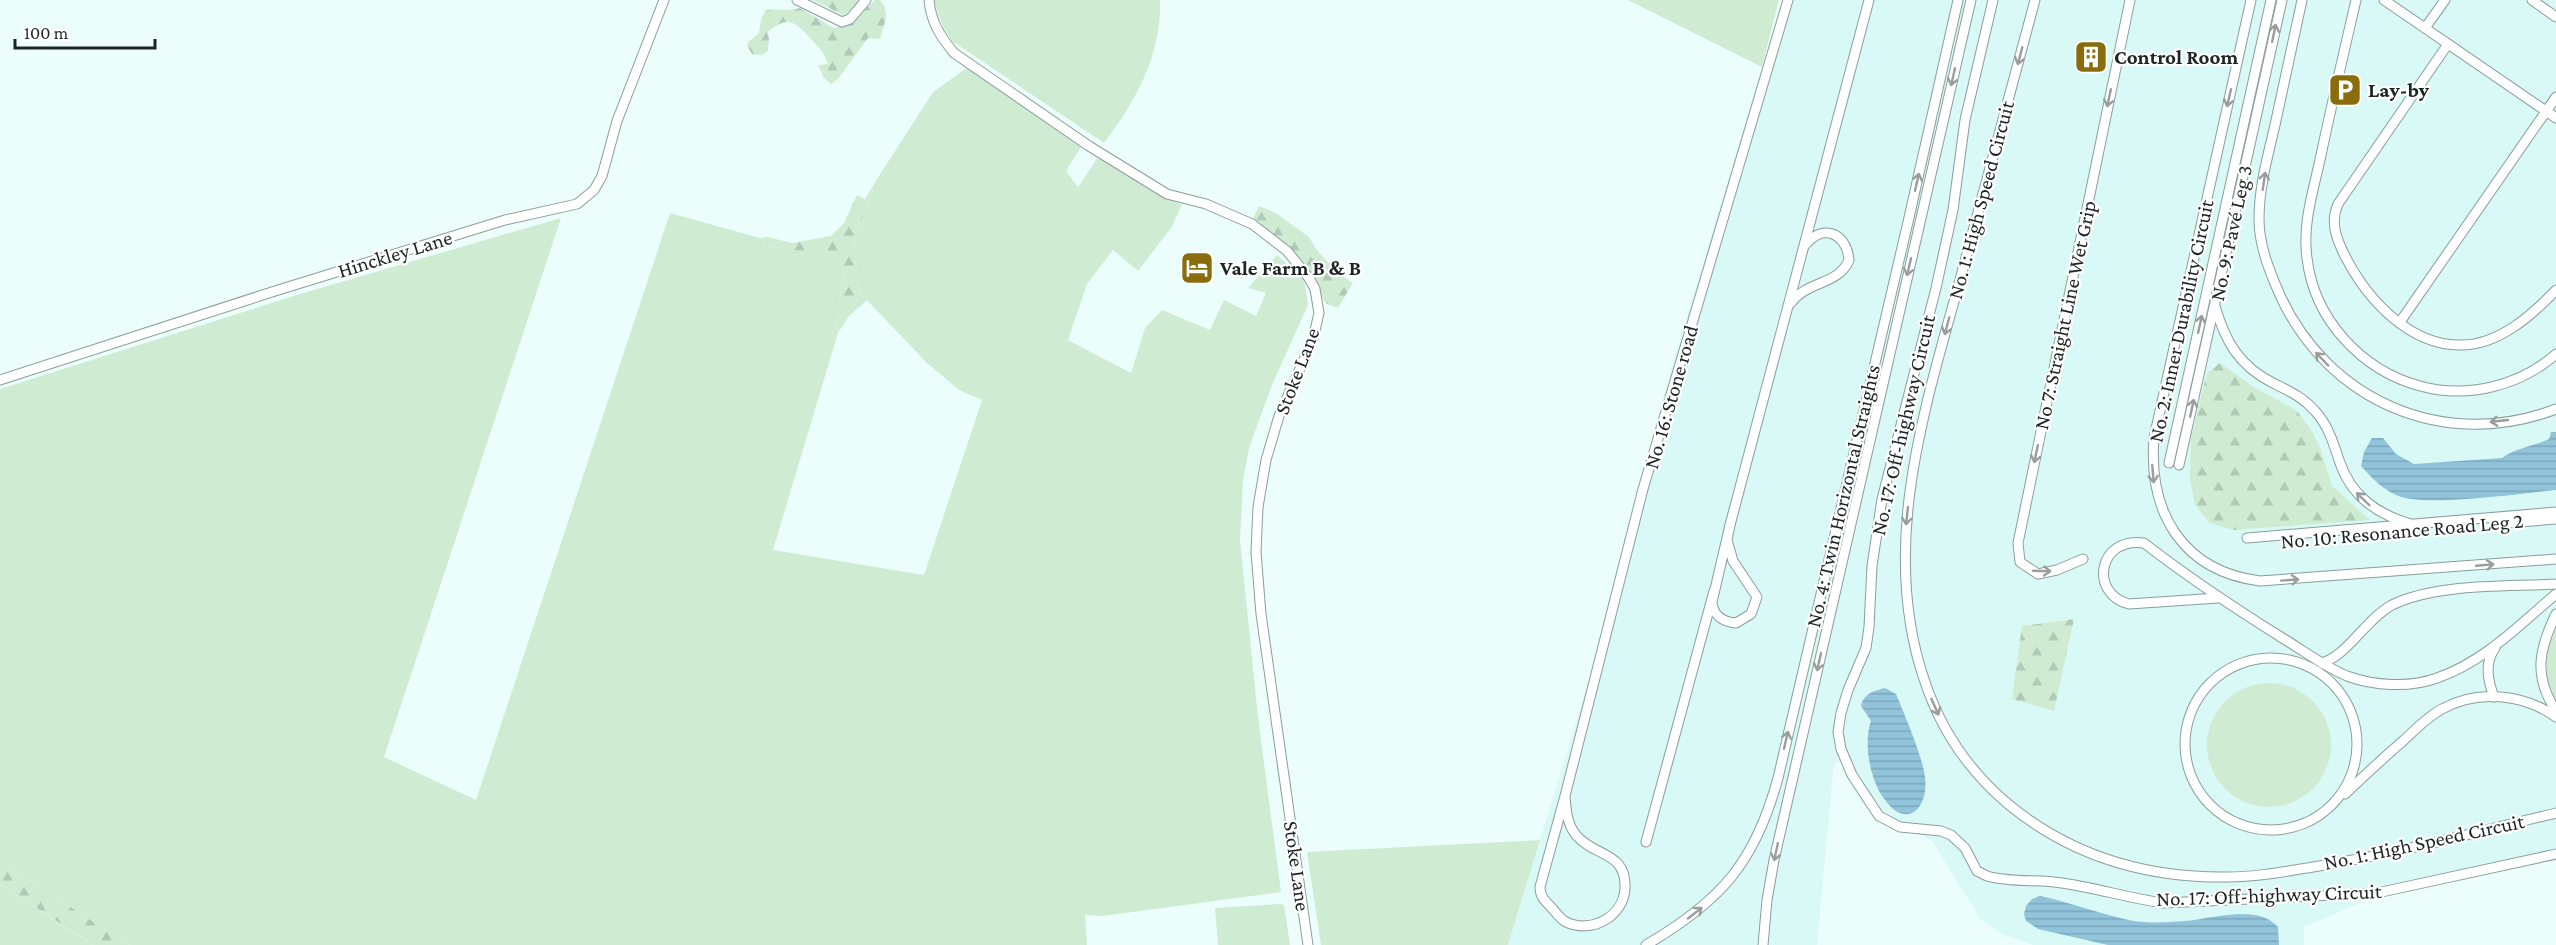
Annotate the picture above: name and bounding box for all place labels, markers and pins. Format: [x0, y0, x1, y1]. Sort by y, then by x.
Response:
building icon: Control Room [2073, 39, 2109, 75]
place label: Control Room [2114, 45, 2238, 69]
parking icon: Lay-by [2327, 72, 2363, 108]
place label: Lay-by [2368, 78, 2430, 102]
hotel icon: Vale Farm B & B [1179, 250, 1215, 286]
place label: Vale Farm B & B [1219, 256, 1361, 280]

